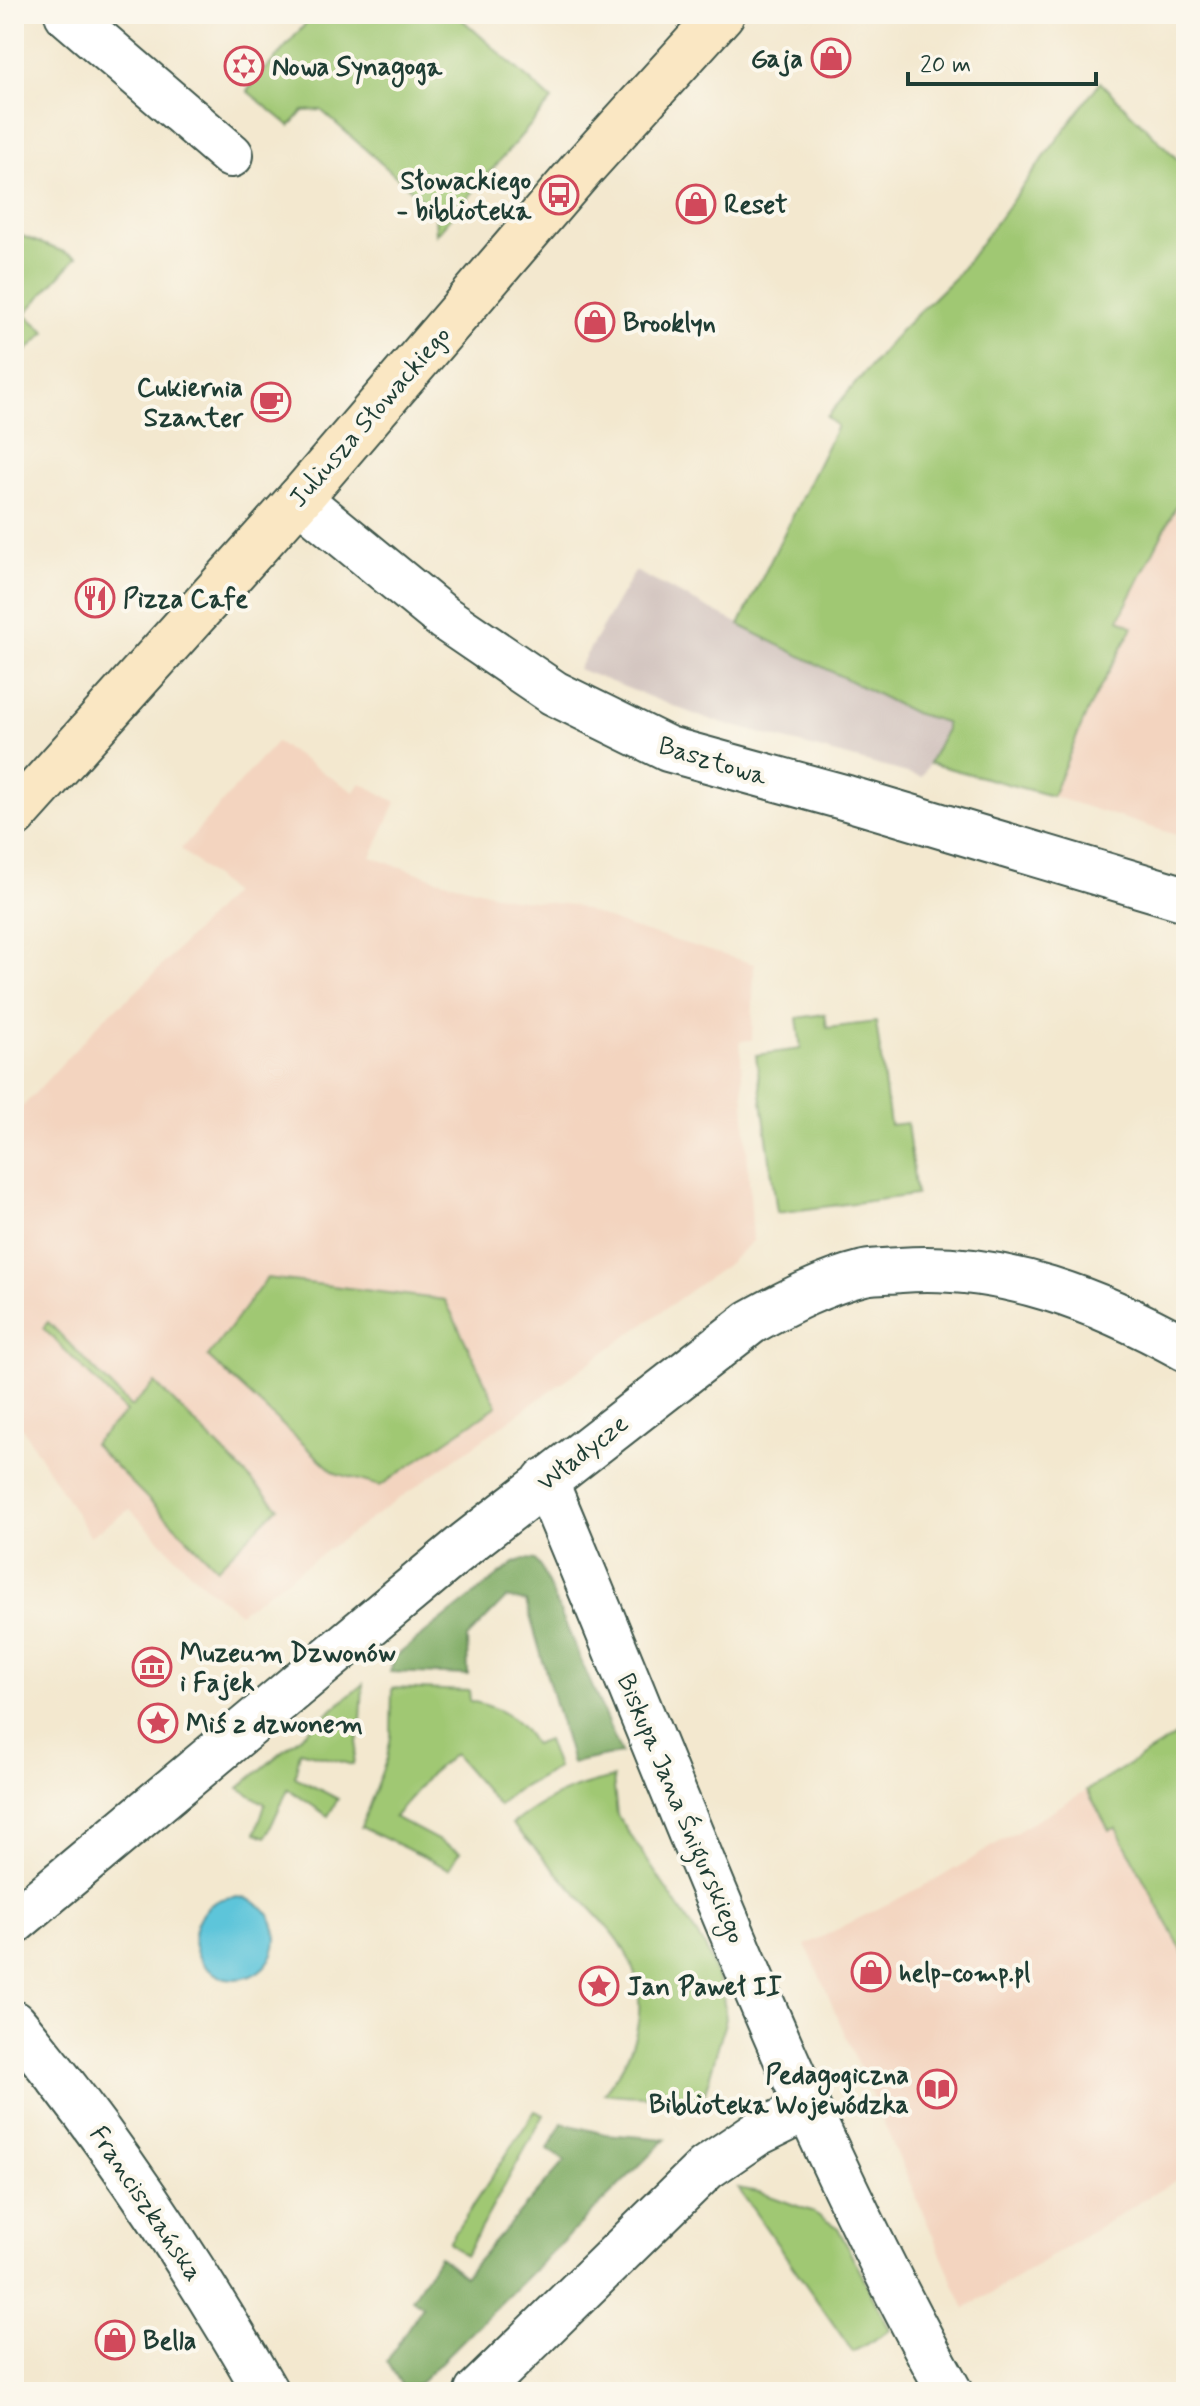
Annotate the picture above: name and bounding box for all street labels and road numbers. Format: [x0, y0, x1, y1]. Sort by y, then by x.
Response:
street label: Juliusza Słowackiego [282, 319, 459, 515]
street label: Basztowa [654, 729, 771, 795]
street label: Władycze [531, 1407, 636, 1500]
street label: Biskupa Jana Śnigurskiego [605, 1668, 753, 1950]
street label: Franciszkańska [81, 2120, 210, 2288]

